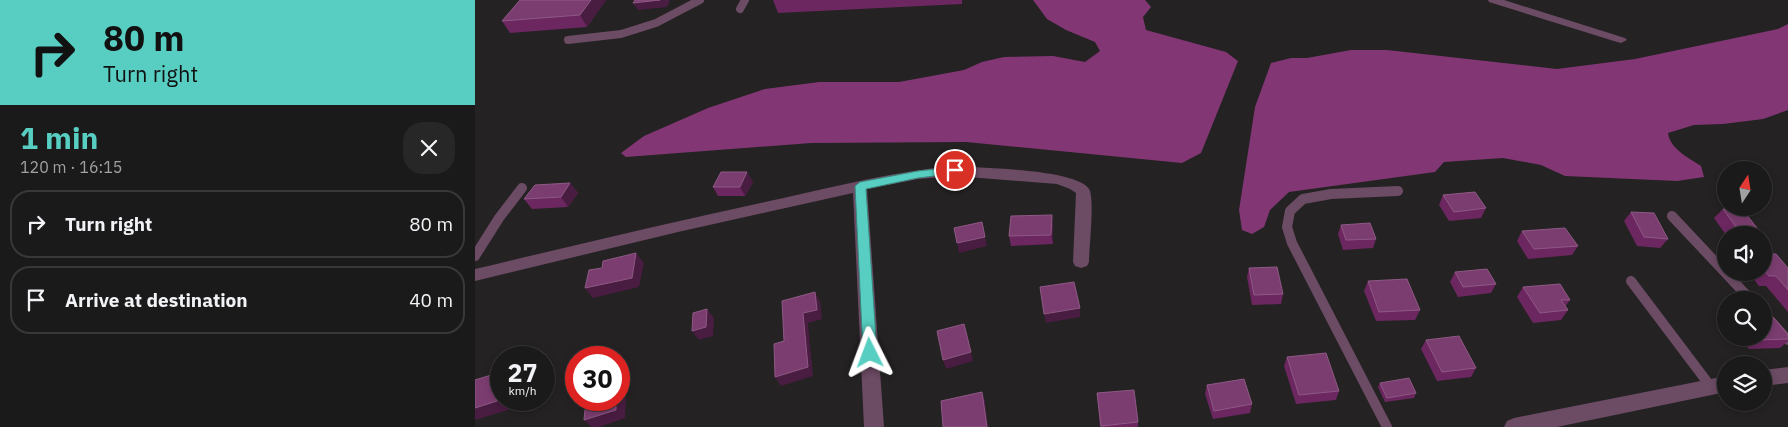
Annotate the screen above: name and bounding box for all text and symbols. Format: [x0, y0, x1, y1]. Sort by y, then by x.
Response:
text: 80 m [103, 15, 185, 61]
icon: right [20, 20, 85, 85]
text: Turn right [103, 59, 198, 88]
text: 1 min [20, 118, 98, 157]
button: close [403, 122, 455, 174]
pin [934, 149, 976, 191]
icon: arrive [941, 156, 969, 184]
text: 120 m · 16:15 [20, 157, 122, 177]
north arrow [1717, 161, 1773, 216]
map controls [1717, 161, 1772, 411]
icon: right [22, 210, 50, 238]
text: Turn right [65, 212, 152, 236]
text: 80 m [409, 212, 453, 236]
button: sound [1717, 226, 1772, 281]
icon: arrive [22, 286, 50, 314]
text: Arrive at destination [65, 288, 248, 312]
text: 40 m [409, 288, 453, 312]
button: search [1717, 291, 1772, 346]
position arrow [843, 326, 895, 378]
speed limit sign: 30 [565, 346, 630, 411]
text: 27 [507, 356, 538, 389]
button: layers [1717, 356, 1772, 411]
text: km/h [508, 383, 537, 398]

